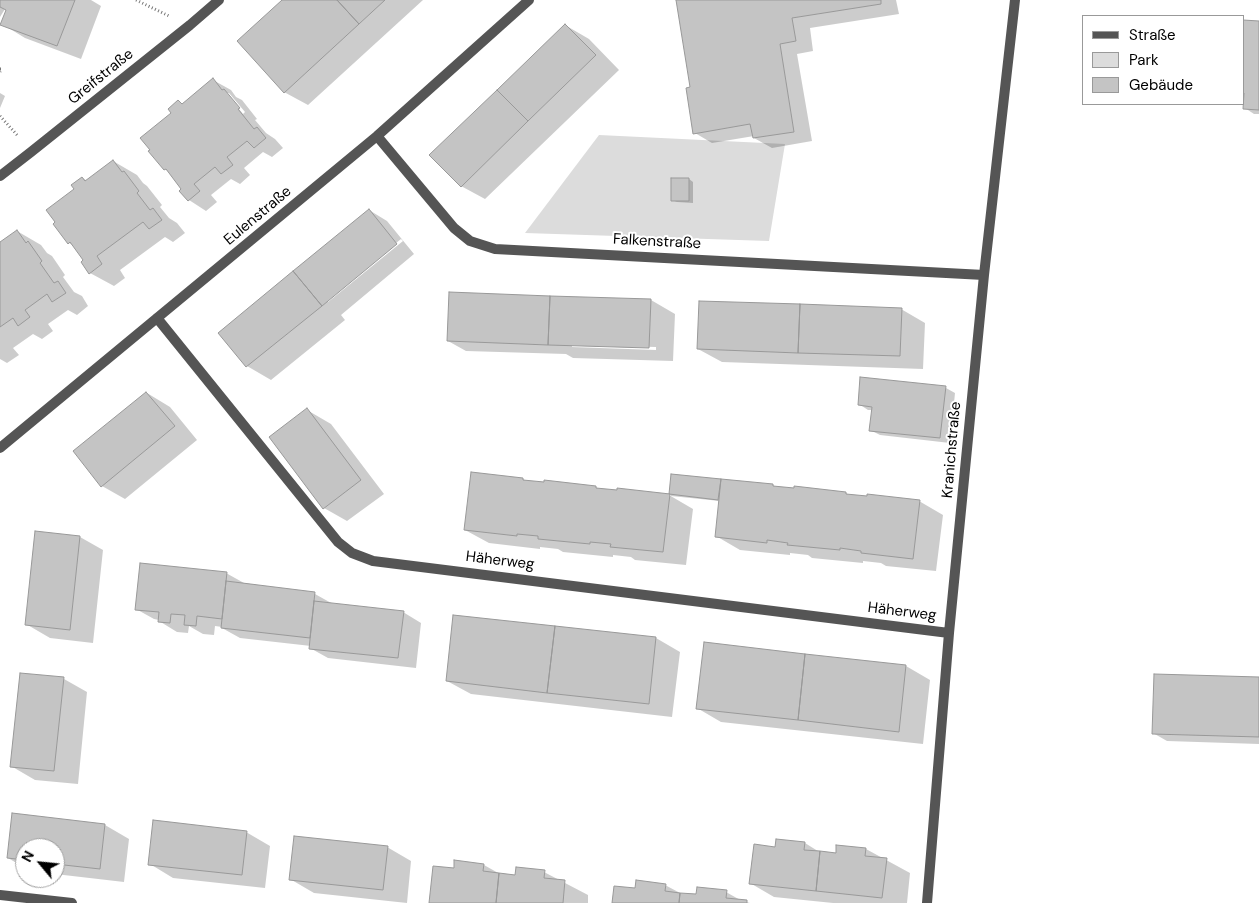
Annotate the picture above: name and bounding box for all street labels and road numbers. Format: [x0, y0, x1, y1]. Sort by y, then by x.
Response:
street label: Greifstraße [65, 45, 137, 109]
street label: Eulenstraße [221, 183, 295, 249]
street label: Falkenstraße [612, 231, 702, 253]
street label: Kranichstraße [939, 401, 965, 499]
street label: Häherweg [465, 548, 535, 574]
street label: Häherweg [867, 599, 937, 625]

